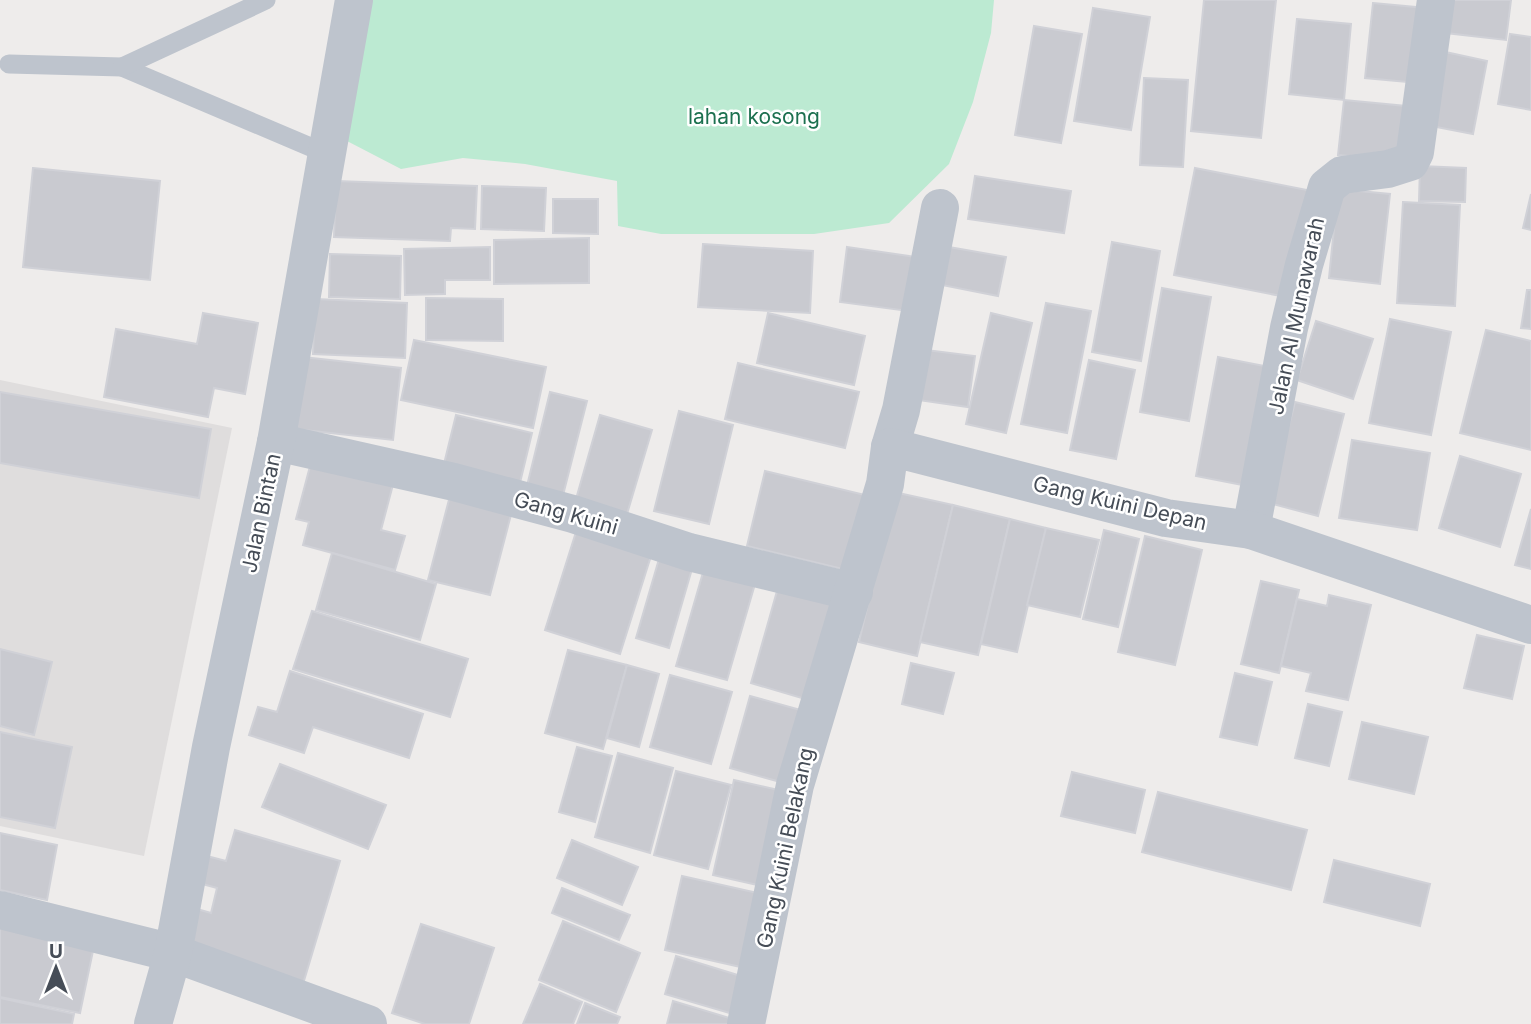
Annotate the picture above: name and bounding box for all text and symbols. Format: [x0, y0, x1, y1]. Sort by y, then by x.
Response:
park label: lahan kosong [688, 104, 820, 129]
street label: Jalan Al Munawarah [1263, 215, 1329, 417]
street label: Jalan Bintan [236, 451, 286, 575]
street label: Gang Kuini Depan [1031, 471, 1209, 535]
street label: Gang Kuini [511, 486, 621, 540]
street label: Gang Kuini Belakang [752, 745, 818, 951]
north arrow [21, 933, 91, 1003]
text: U [49, 940, 63, 963]

